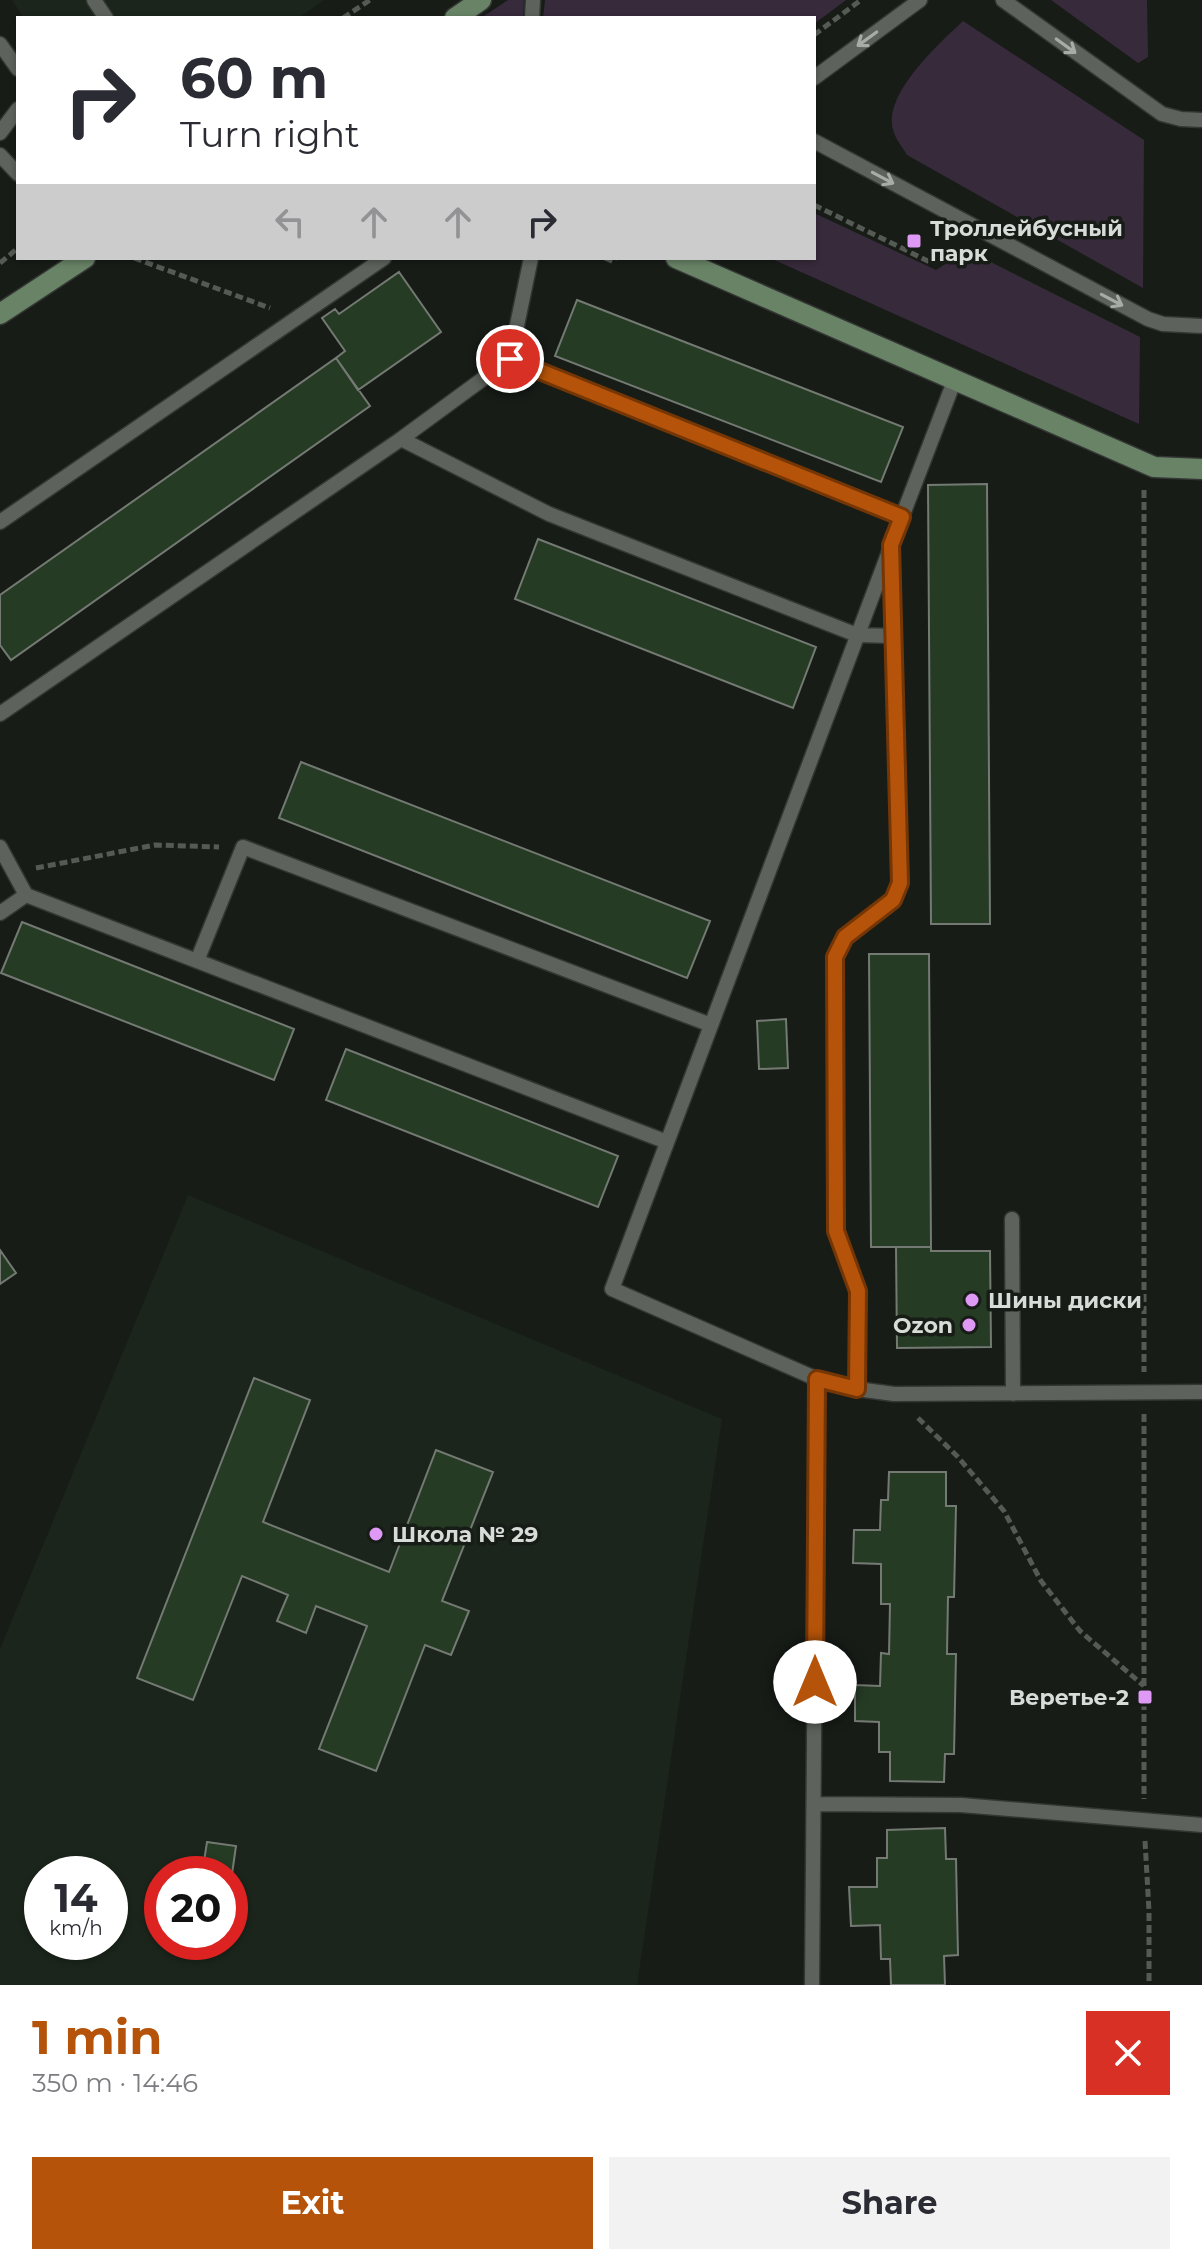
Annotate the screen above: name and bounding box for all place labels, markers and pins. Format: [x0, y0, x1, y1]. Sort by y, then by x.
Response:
place label: Троллейбусный парк [930, 215, 1123, 267]
marker: Троллейбусный парк [905, 232, 923, 250]
pin [476, 325, 544, 393]
place label: Шины диски [988, 1287, 1142, 1314]
marker: Шины диски [963, 1291, 981, 1309]
place label: Ozon [893, 1312, 953, 1339]
marker: Ozon [960, 1316, 978, 1334]
place label: Школа № 29 [392, 1521, 538, 1548]
marker: Школа № 29 [367, 1525, 385, 1543]
place label: Веретье-2 [1009, 1684, 1129, 1711]
marker: Веретье-2 [1136, 1688, 1154, 1706]

